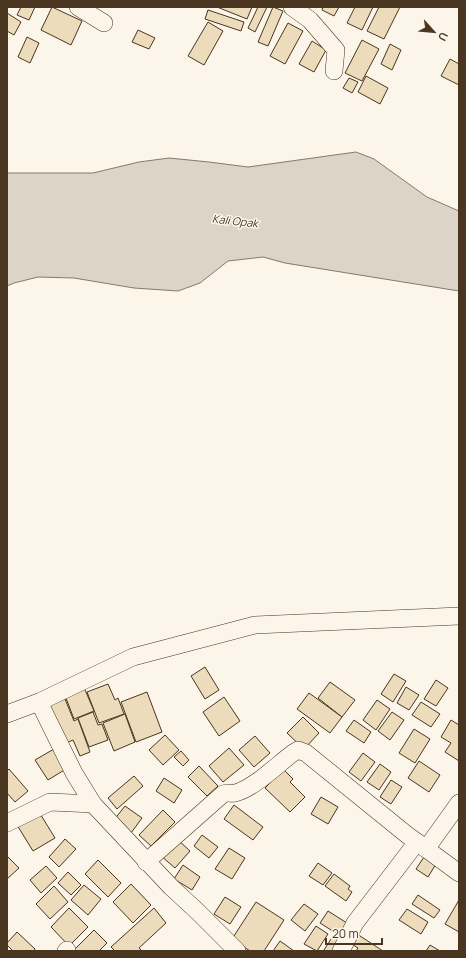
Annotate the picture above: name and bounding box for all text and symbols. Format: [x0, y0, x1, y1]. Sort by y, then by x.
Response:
north arrow [414, 12, 454, 52]
text: U [435, 30, 452, 44]
water label: Kali Opak [211, 211, 260, 231]
scale bar [326, 920, 382, 946]
text: 20 m [332, 925, 359, 942]

